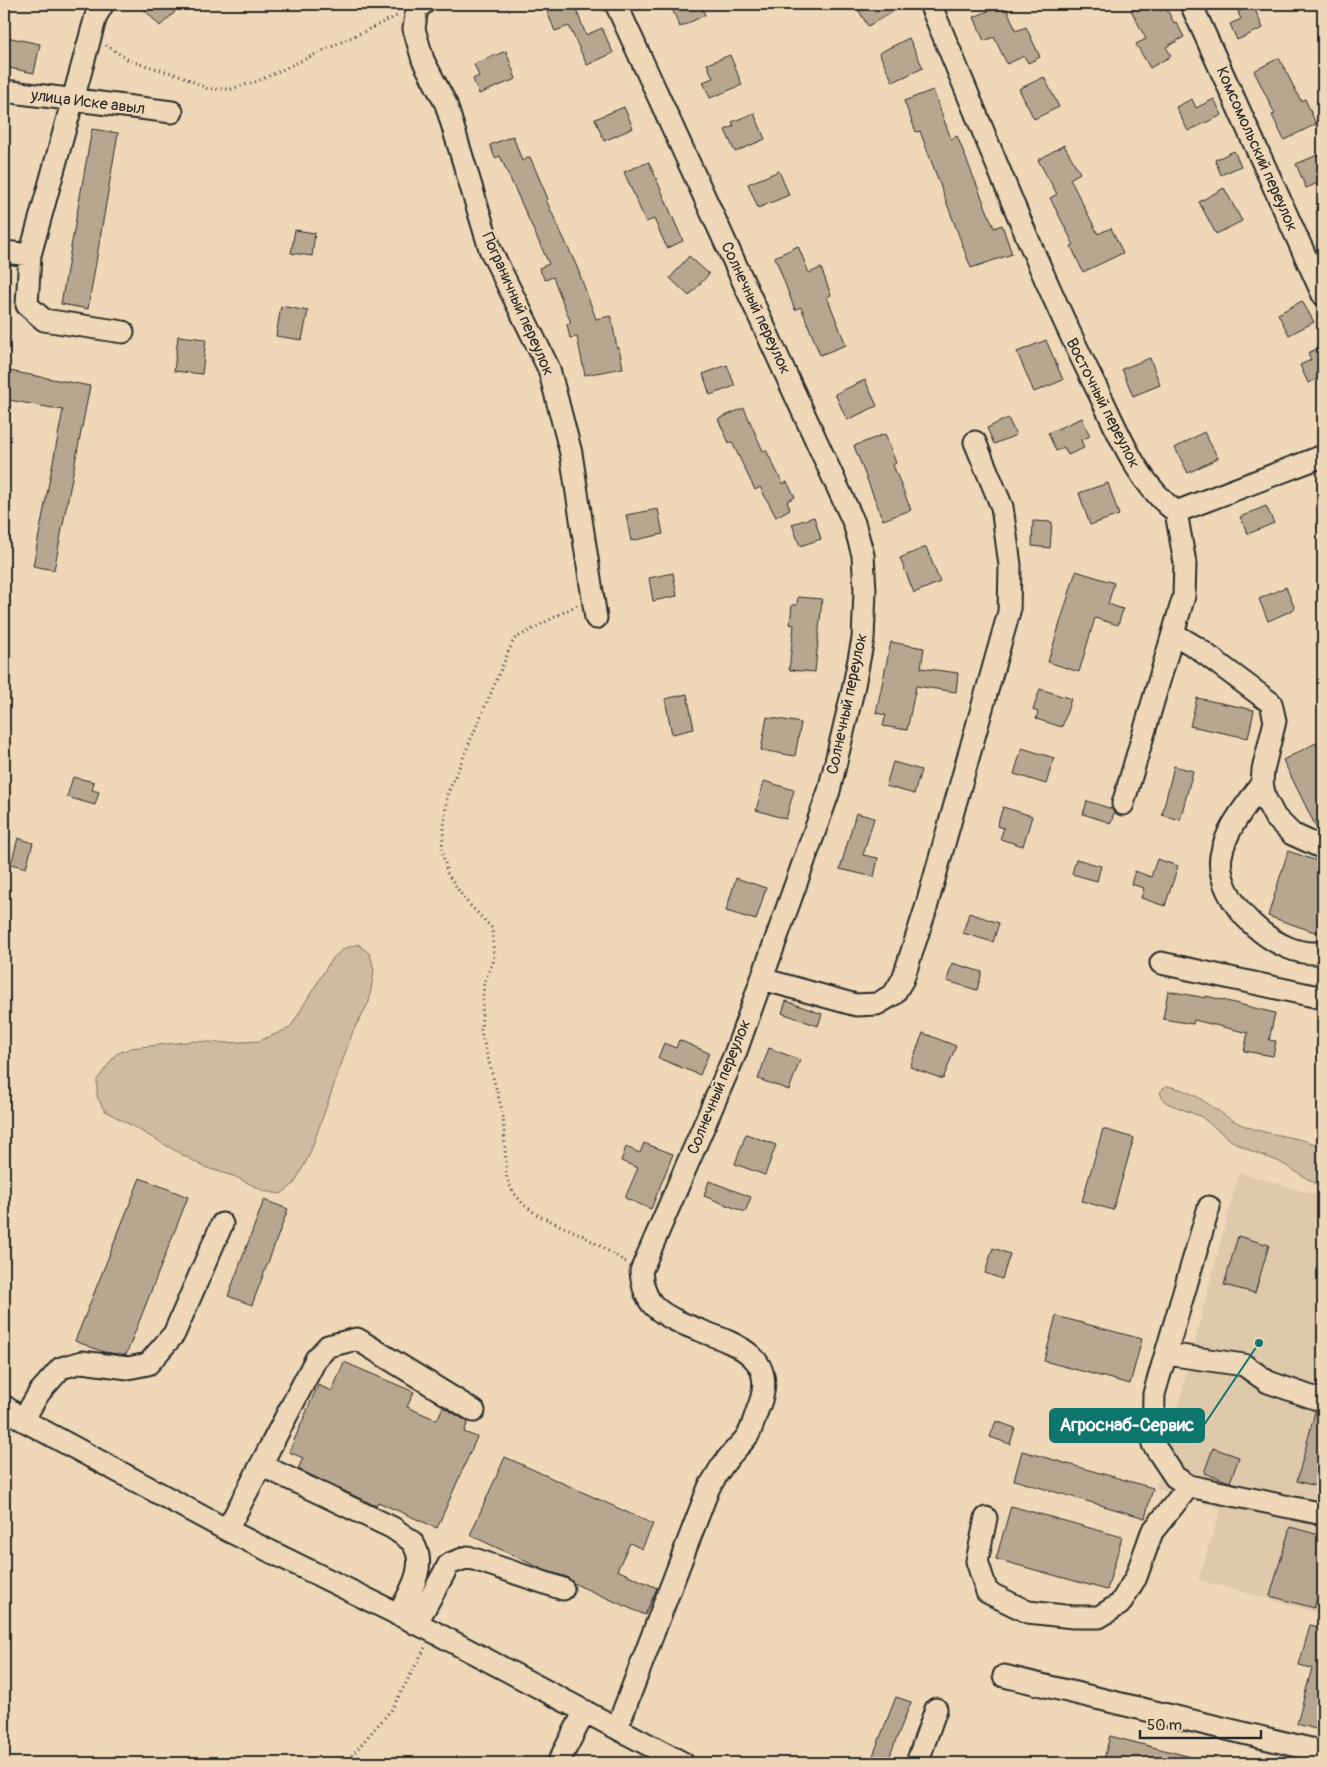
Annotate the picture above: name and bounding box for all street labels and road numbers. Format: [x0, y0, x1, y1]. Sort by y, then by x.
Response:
street label: Комсомольский переулок [1212, 64, 1302, 234]
street label: улица Иске авыл [29, 85, 146, 119]
street label: Пограничный переулок [477, 229, 559, 379]
street label: Солнечный переулок [717, 239, 795, 377]
street label: Восточный переулок [1062, 335, 1144, 471]
street label: Солнечный переулок [822, 632, 872, 776]
street label: Солнечный переулок [683, 1017, 755, 1157]

